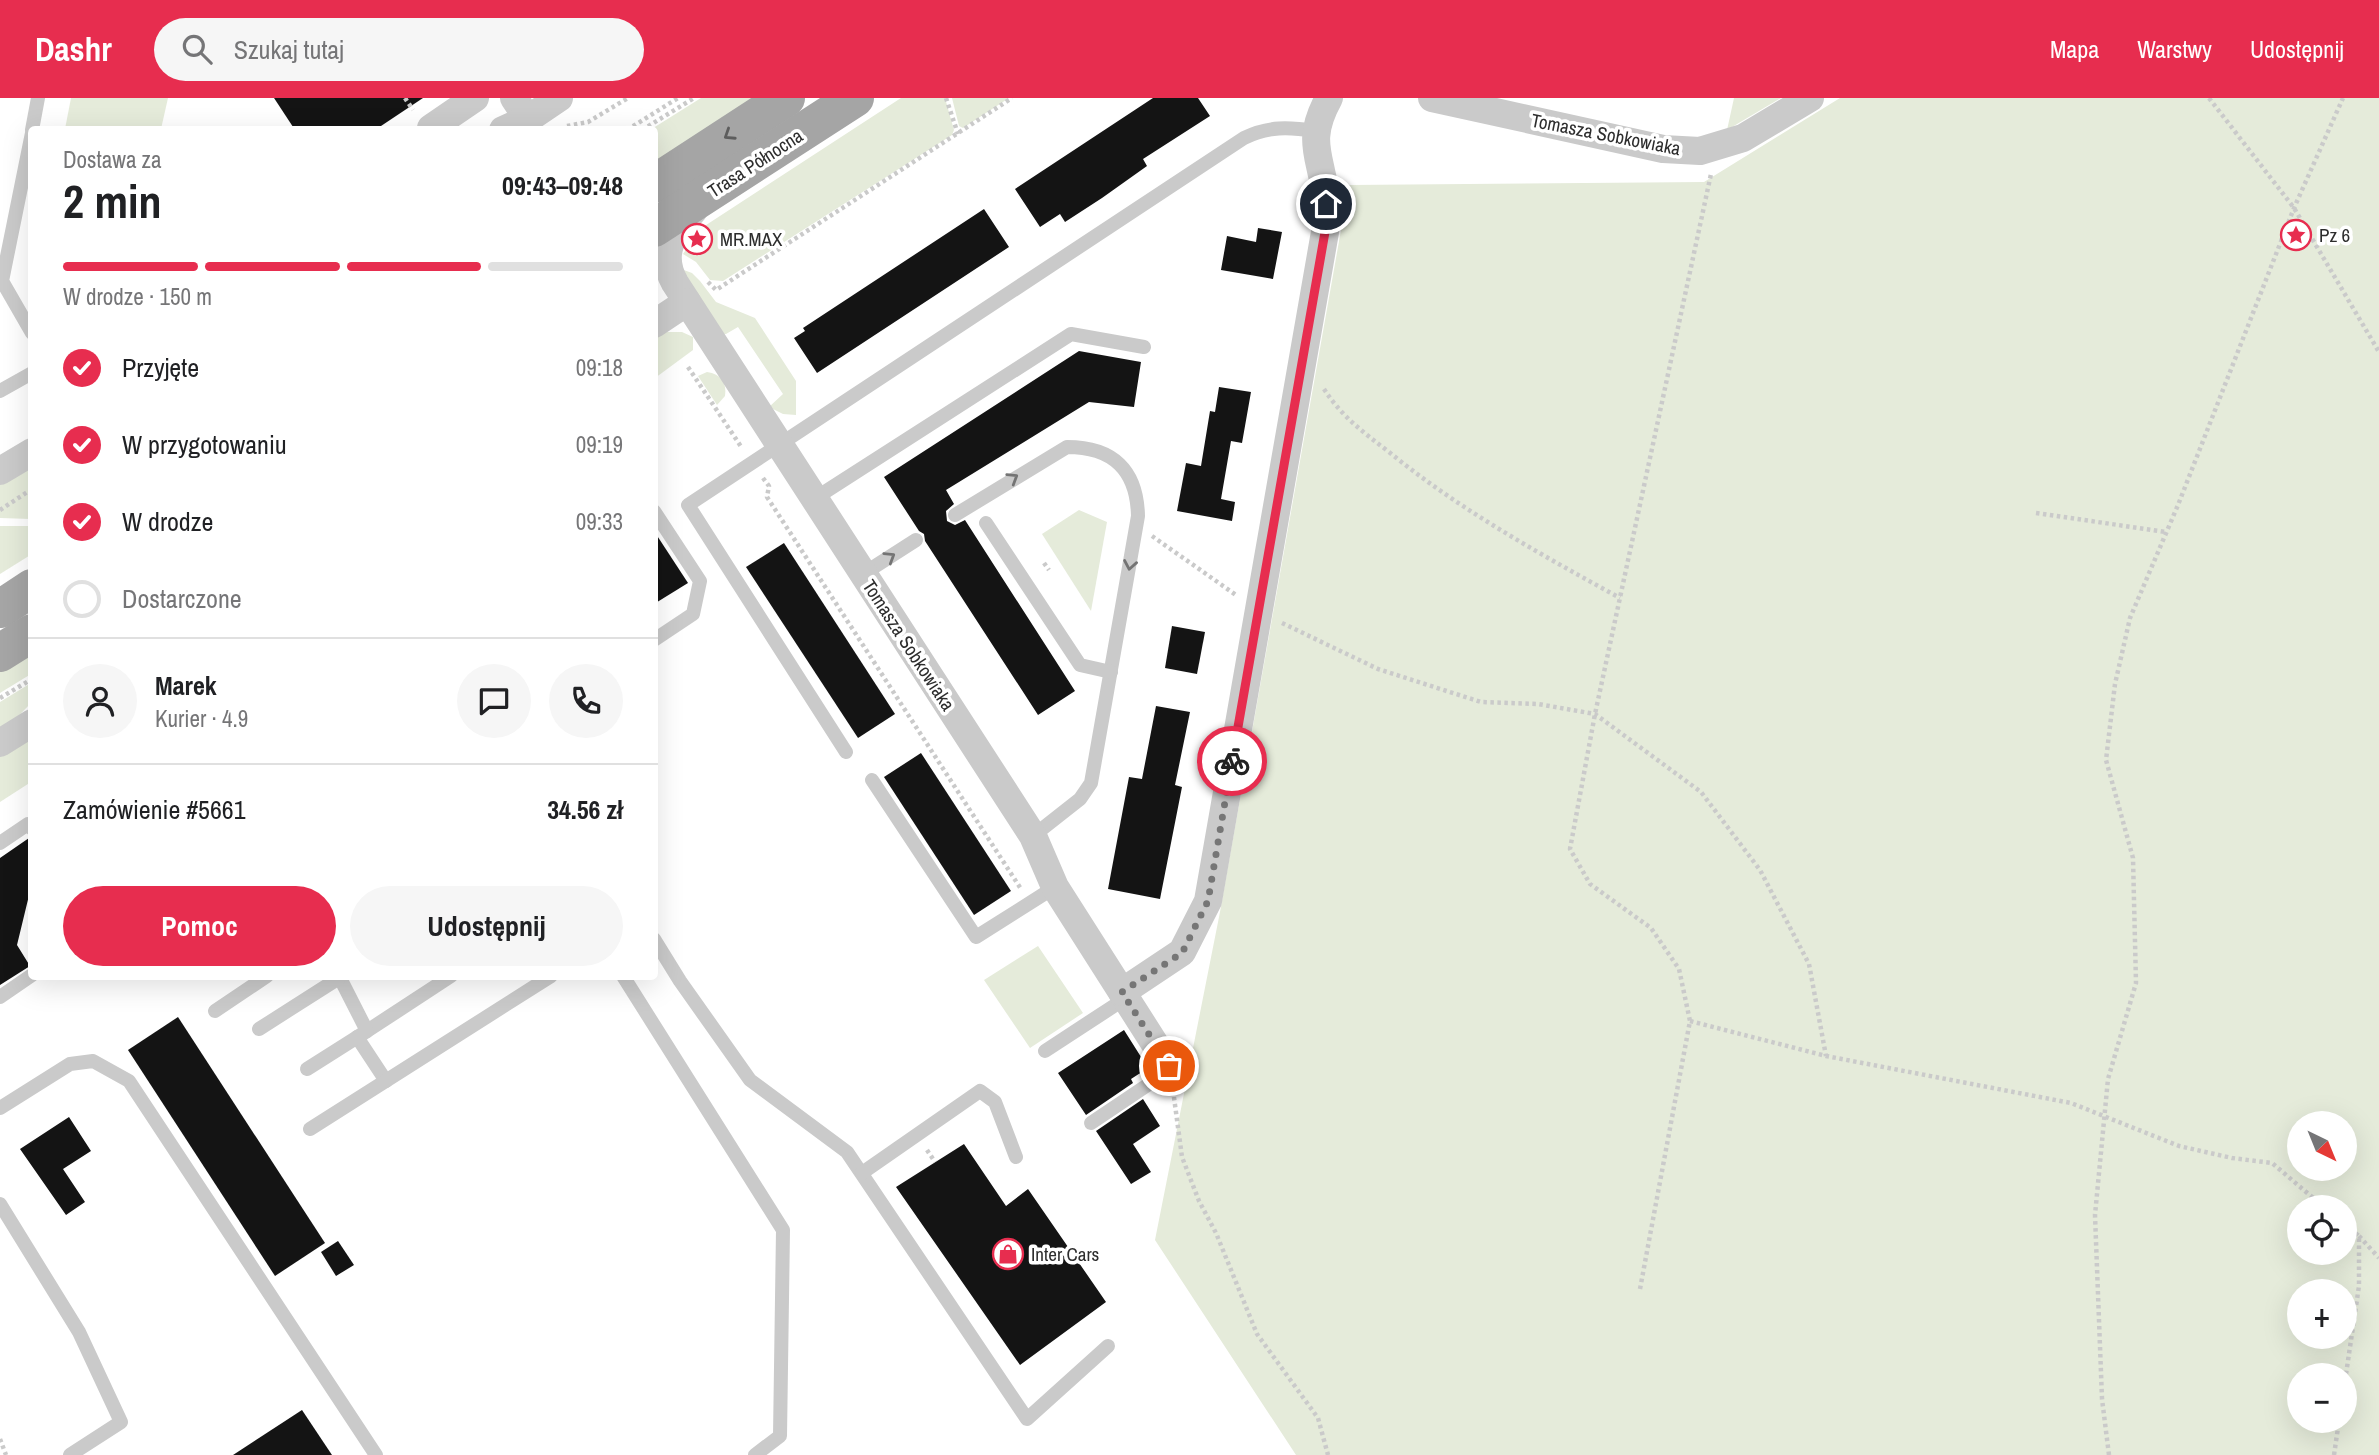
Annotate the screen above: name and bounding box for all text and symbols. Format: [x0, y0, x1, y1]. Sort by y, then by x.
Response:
search box [154, 18, 644, 81]
text: Dashr [35, 27, 112, 71]
icon: search [178, 30, 216, 68]
text: Szukaj tutaj [234, 32, 344, 67]
text: Mapa [2050, 33, 2099, 65]
text: Warstwy [2137, 33, 2212, 65]
text: Udostępnij [2250, 33, 2344, 65]
street label: Tomasza Sobkowiaka [1529, 107, 1683, 161]
street label: Trasa Północna [702, 122, 808, 203]
one-way arrow [724, 127, 737, 139]
text: Dostawa za [63, 144, 162, 175]
text: 09:43–09:48 [502, 168, 623, 203]
text: 2 min [63, 170, 162, 232]
pin [1296, 174, 1356, 234]
icon: home [1307, 185, 1345, 223]
place icon: Pz 6 [2279, 218, 2313, 252]
place icon: MR.MAX [680, 222, 714, 256]
place label: Pz 6 [2319, 222, 2350, 248]
place label: MR.MAX [720, 226, 783, 252]
text: W drodze · 150 m [63, 281, 212, 312]
icon: check [63, 349, 101, 387]
text: Przyjęte [122, 350, 199, 385]
text: 09:18 [576, 352, 623, 383]
icon: check [63, 426, 101, 464]
text: W przygotowaniu [122, 427, 287, 462]
text: 09:19 [576, 429, 623, 460]
one-way arrow [1005, 474, 1018, 487]
icon: check [63, 503, 101, 541]
text: W drodze [122, 504, 213, 539]
text: 09:33 [576, 506, 623, 537]
one-way arrow [882, 552, 895, 565]
one-way arrow [1123, 560, 1138, 571]
street label: Tomasza Sobkowiaka [857, 574, 961, 716]
text: Dostarczone [122, 581, 242, 616]
button: person [63, 664, 137, 738]
button: chat [457, 664, 531, 738]
button: phone [549, 664, 623, 738]
text: Marek [155, 668, 217, 703]
text: Kurier · 4.9 [155, 703, 248, 734]
courier [1197, 726, 1267, 796]
icon: bike [1213, 742, 1251, 780]
text: Zamówienie #5661 [63, 792, 246, 827]
text: 34.56 zł [547, 792, 623, 827]
button: Pomoc [63, 886, 336, 966]
button: Udostępnij [350, 886, 623, 966]
pin [1139, 1036, 1199, 1096]
icon: bag [1150, 1047, 1188, 1085]
north arrow [2287, 1111, 2357, 1181]
map controls [2287, 1111, 2357, 1433]
button: locate [2287, 1195, 2357, 1265]
shop icon: Inter Cars [991, 1237, 1025, 1271]
place label: Inter Cars [1031, 1241, 1100, 1267]
button: + [2287, 1279, 2357, 1349]
button: − [2287, 1363, 2357, 1433]

